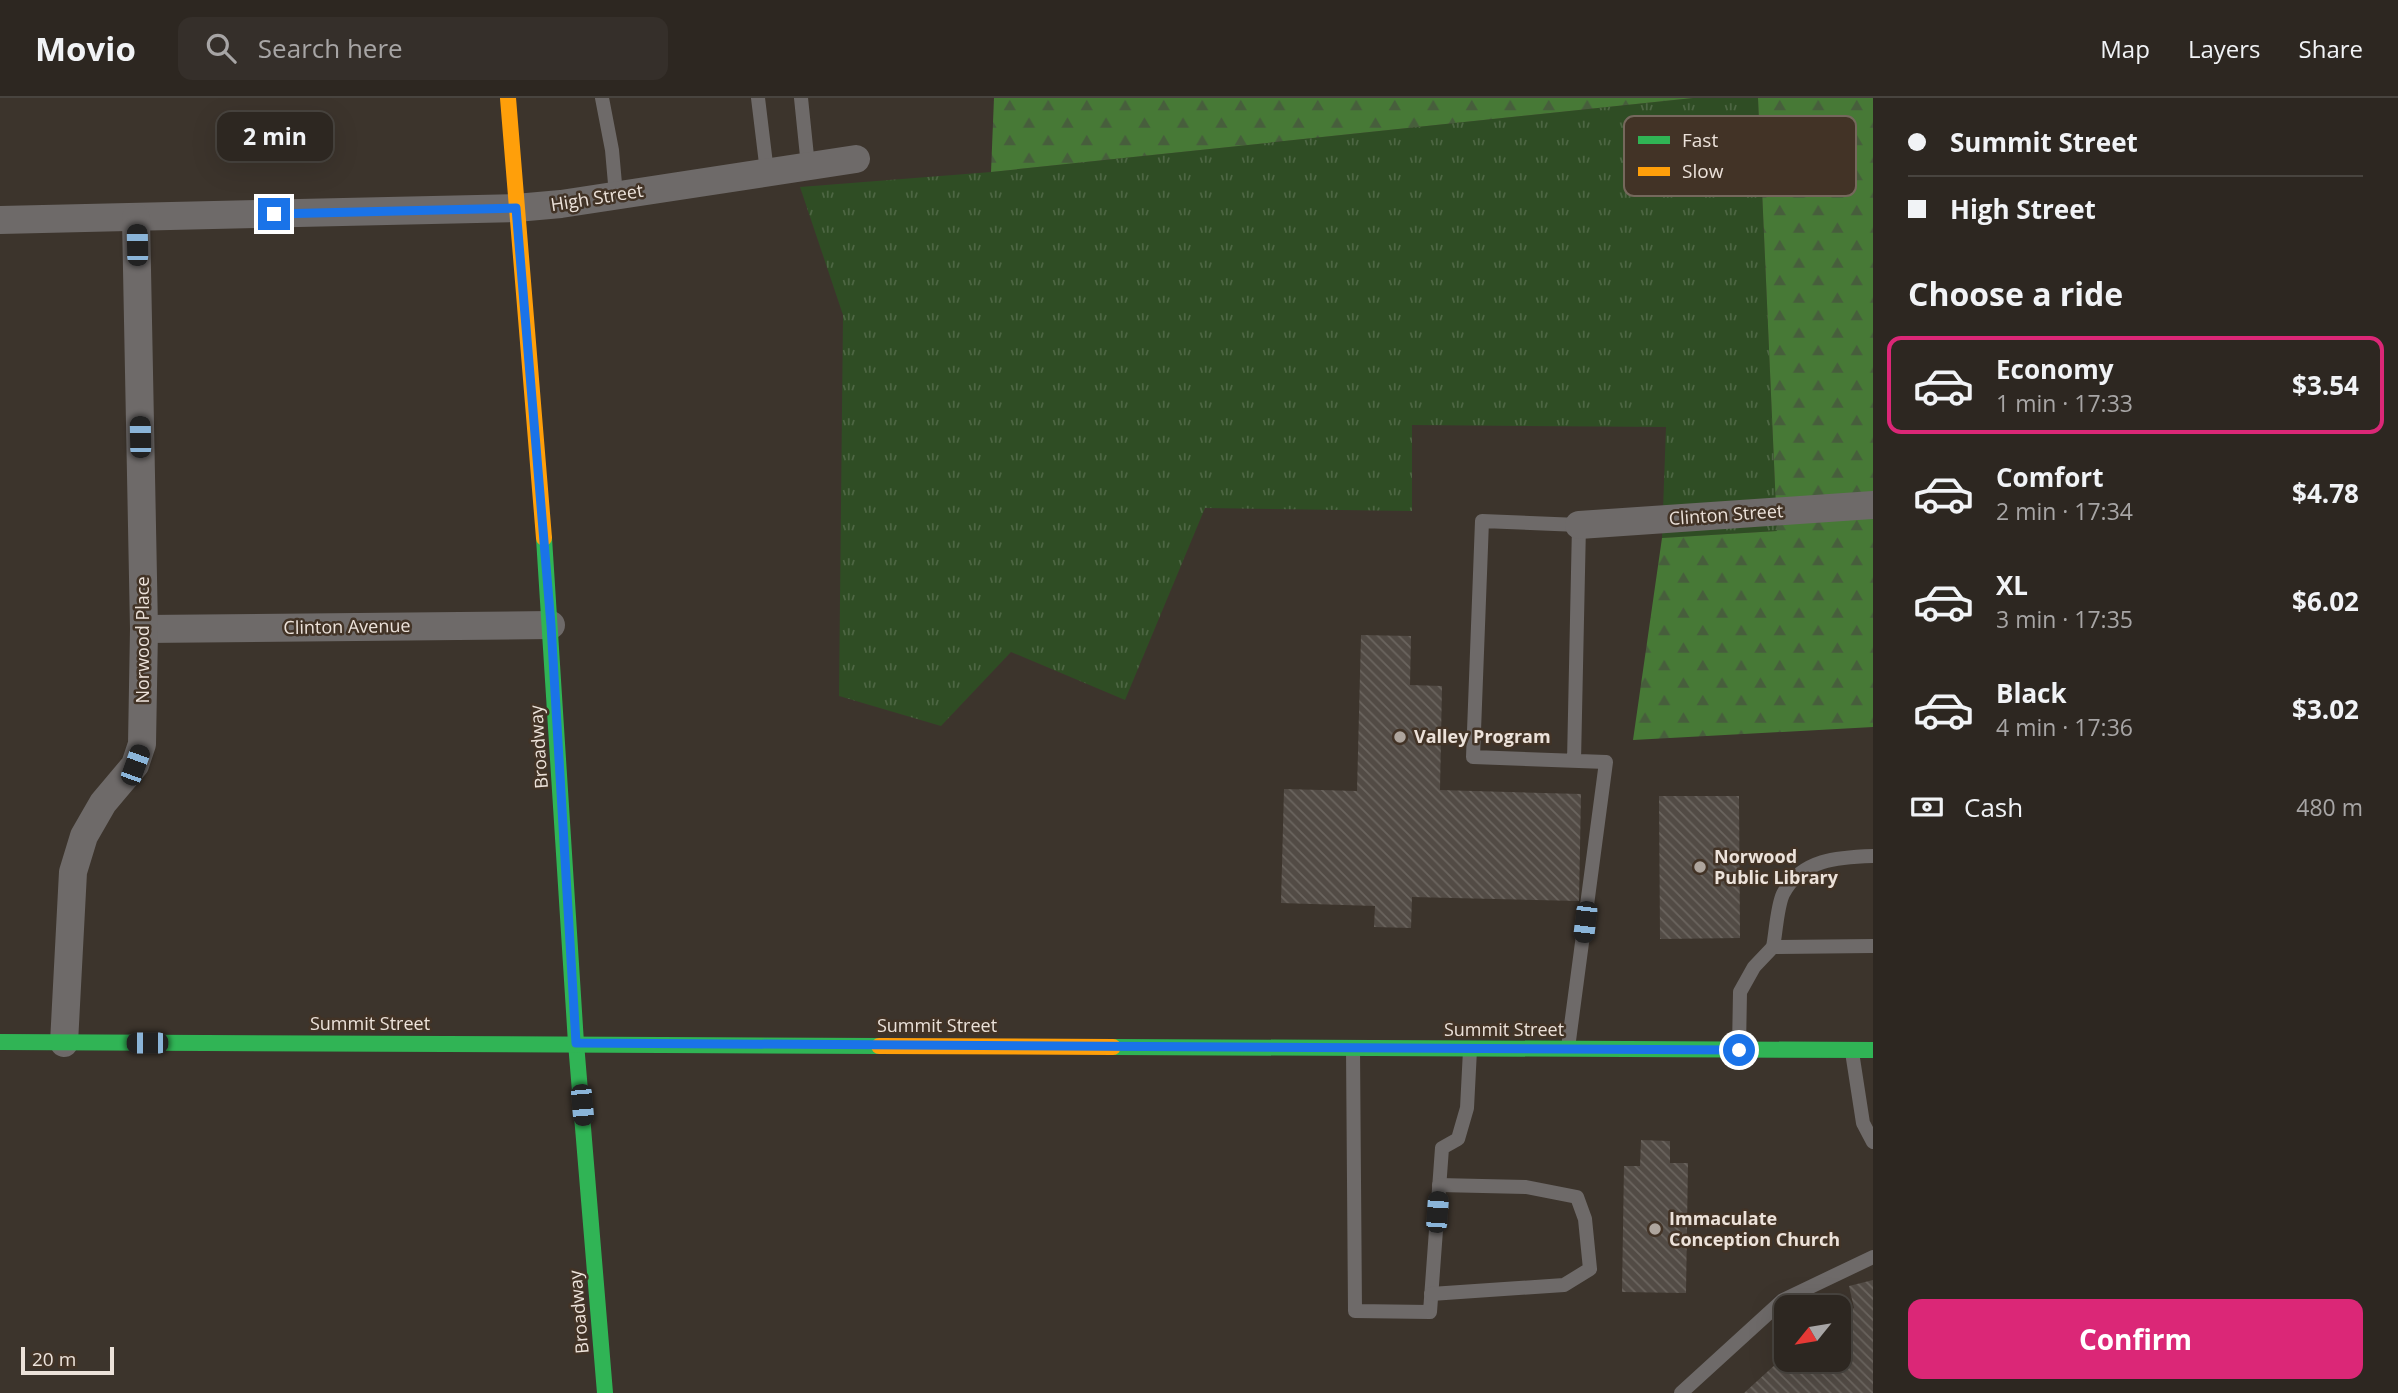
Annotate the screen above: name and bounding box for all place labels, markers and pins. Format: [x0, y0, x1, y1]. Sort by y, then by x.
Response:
place label: Valley Program [1414, 724, 1551, 748]
marker: Valley Program [1392, 729, 1408, 745]
place label: Norwood Public Library [1714, 844, 1839, 889]
marker: Norwood Public Library [1692, 859, 1708, 875]
place label: Immaculate Conception Church [1669, 1206, 1840, 1251]
marker: Immaculate Conception Church [1647, 1221, 1663, 1237]

